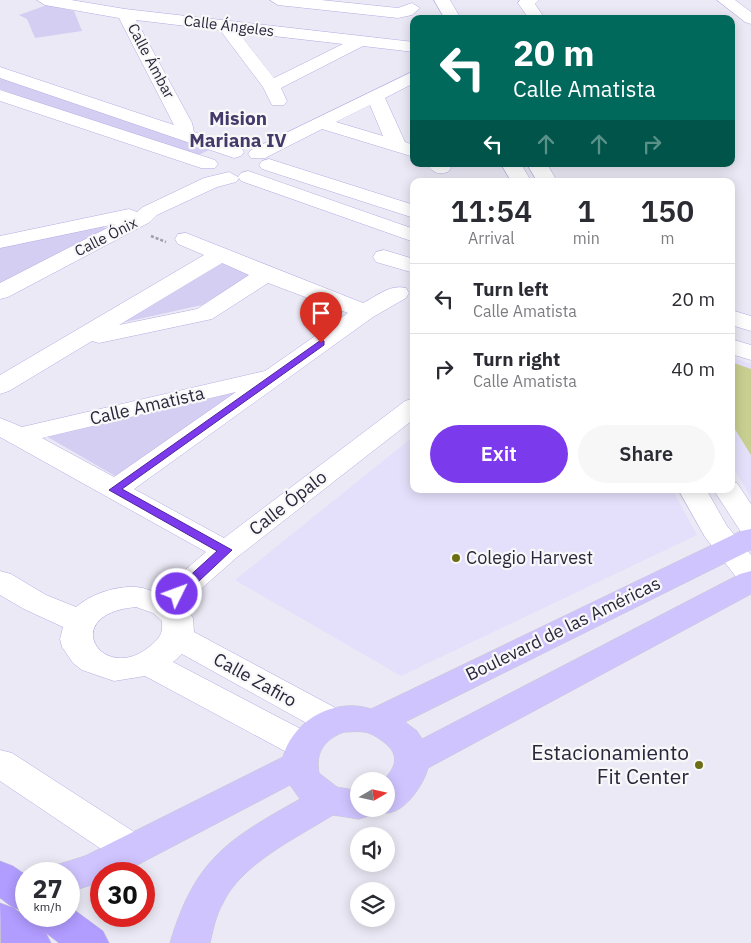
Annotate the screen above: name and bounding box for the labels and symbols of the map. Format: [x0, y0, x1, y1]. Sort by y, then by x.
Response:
street label: Calle Ángeles [183, 11, 275, 40]
street label: Calle Ámbar [124, 20, 179, 102]
district label: Mision Mariana IV [189, 106, 287, 152]
street label: Calle Ónix [71, 213, 141, 260]
pin [300, 292, 342, 343]
street label: Calle Amatista [87, 381, 207, 430]
street label: Calle Ópalo [244, 465, 331, 540]
place label: Colegio Harvest [466, 546, 593, 569]
marker: Colegio Harvest [450, 552, 462, 564]
position arrow [150, 567, 202, 619]
street label: Boulevard de las Américas [462, 571, 664, 686]
street label: Calle Zafiro [210, 647, 301, 712]
place label: Estacionamiento Fit Center [531, 738, 689, 790]
marker: Estacionamiento Fit Center [693, 759, 705, 771]
north arrow [350, 772, 395, 818]
speed limit sign: 30 [90, 862, 155, 927]

